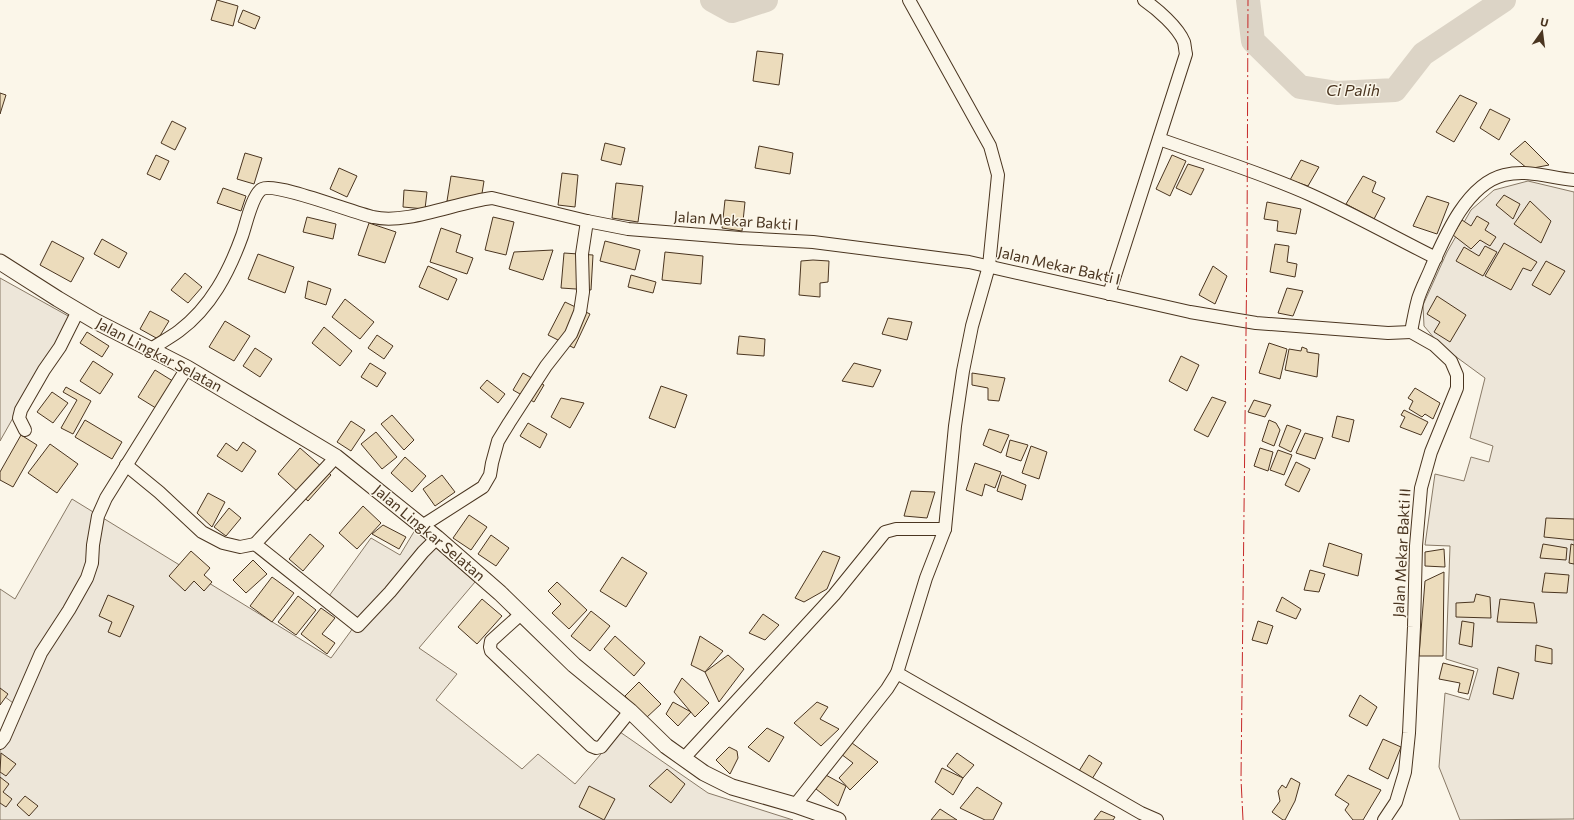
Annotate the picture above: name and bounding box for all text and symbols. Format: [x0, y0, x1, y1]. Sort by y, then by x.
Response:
north arrow [1522, 12, 1562, 52]
text: U [1539, 15, 1550, 29]
water label: Ci Palih [1326, 80, 1380, 99]
street label: Jalan Mekar Bakti I [673, 207, 799, 233]
street label: Jalan Mekar Bakti I [996, 242, 1122, 288]
street label: Jalan Lingkar Selatan [93, 313, 226, 395]
street label: Jalan Lingkar Selatan [370, 480, 489, 584]
street label: Jalan Mekar Bakti II [1389, 488, 1413, 618]

